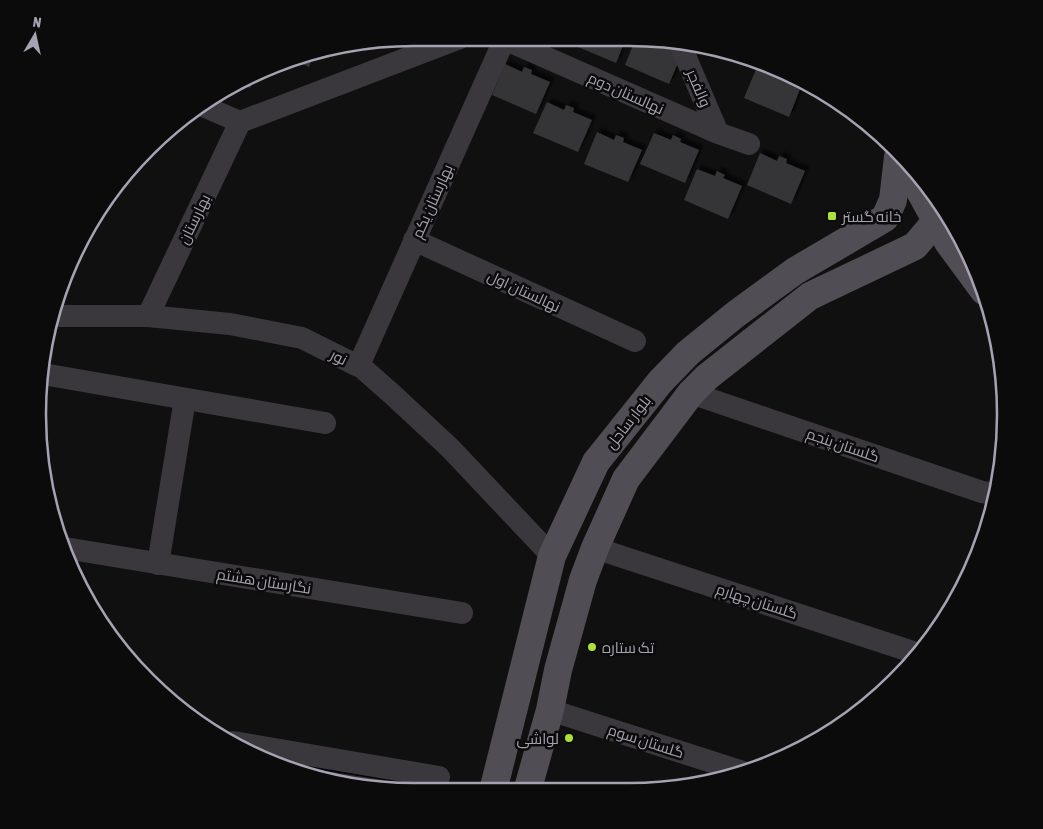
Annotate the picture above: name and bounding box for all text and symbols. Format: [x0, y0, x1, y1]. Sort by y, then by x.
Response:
north arrow [10, 10, 60, 60]
text: N [32, 14, 42, 31]
street label: والفجر [682, 66, 715, 110]
street label: نهالستان دوم [585, 69, 666, 119]
street label: بهارستان یکم [408, 161, 458, 242]
street label: بهارستان [175, 191, 215, 248]
place label: خانه گستر [841, 208, 901, 226]
marker: خانه گستر [826, 210, 838, 222]
street label: نهالستان اول [484, 267, 563, 317]
street label: نور [326, 345, 350, 369]
street label: بلوار ساحل [602, 392, 656, 453]
street label: گلستان پنجم [804, 425, 882, 467]
street label: نگارستان هشتم [215, 565, 312, 599]
street label: گلستان چهارم [714, 580, 800, 624]
place label: تک ستاره [602, 639, 654, 657]
marker: تک ستاره [586, 641, 598, 653]
street label: گلستان سوم [605, 721, 686, 763]
place label: لواشی [517, 730, 559, 749]
marker: لواشی [563, 732, 575, 744]

